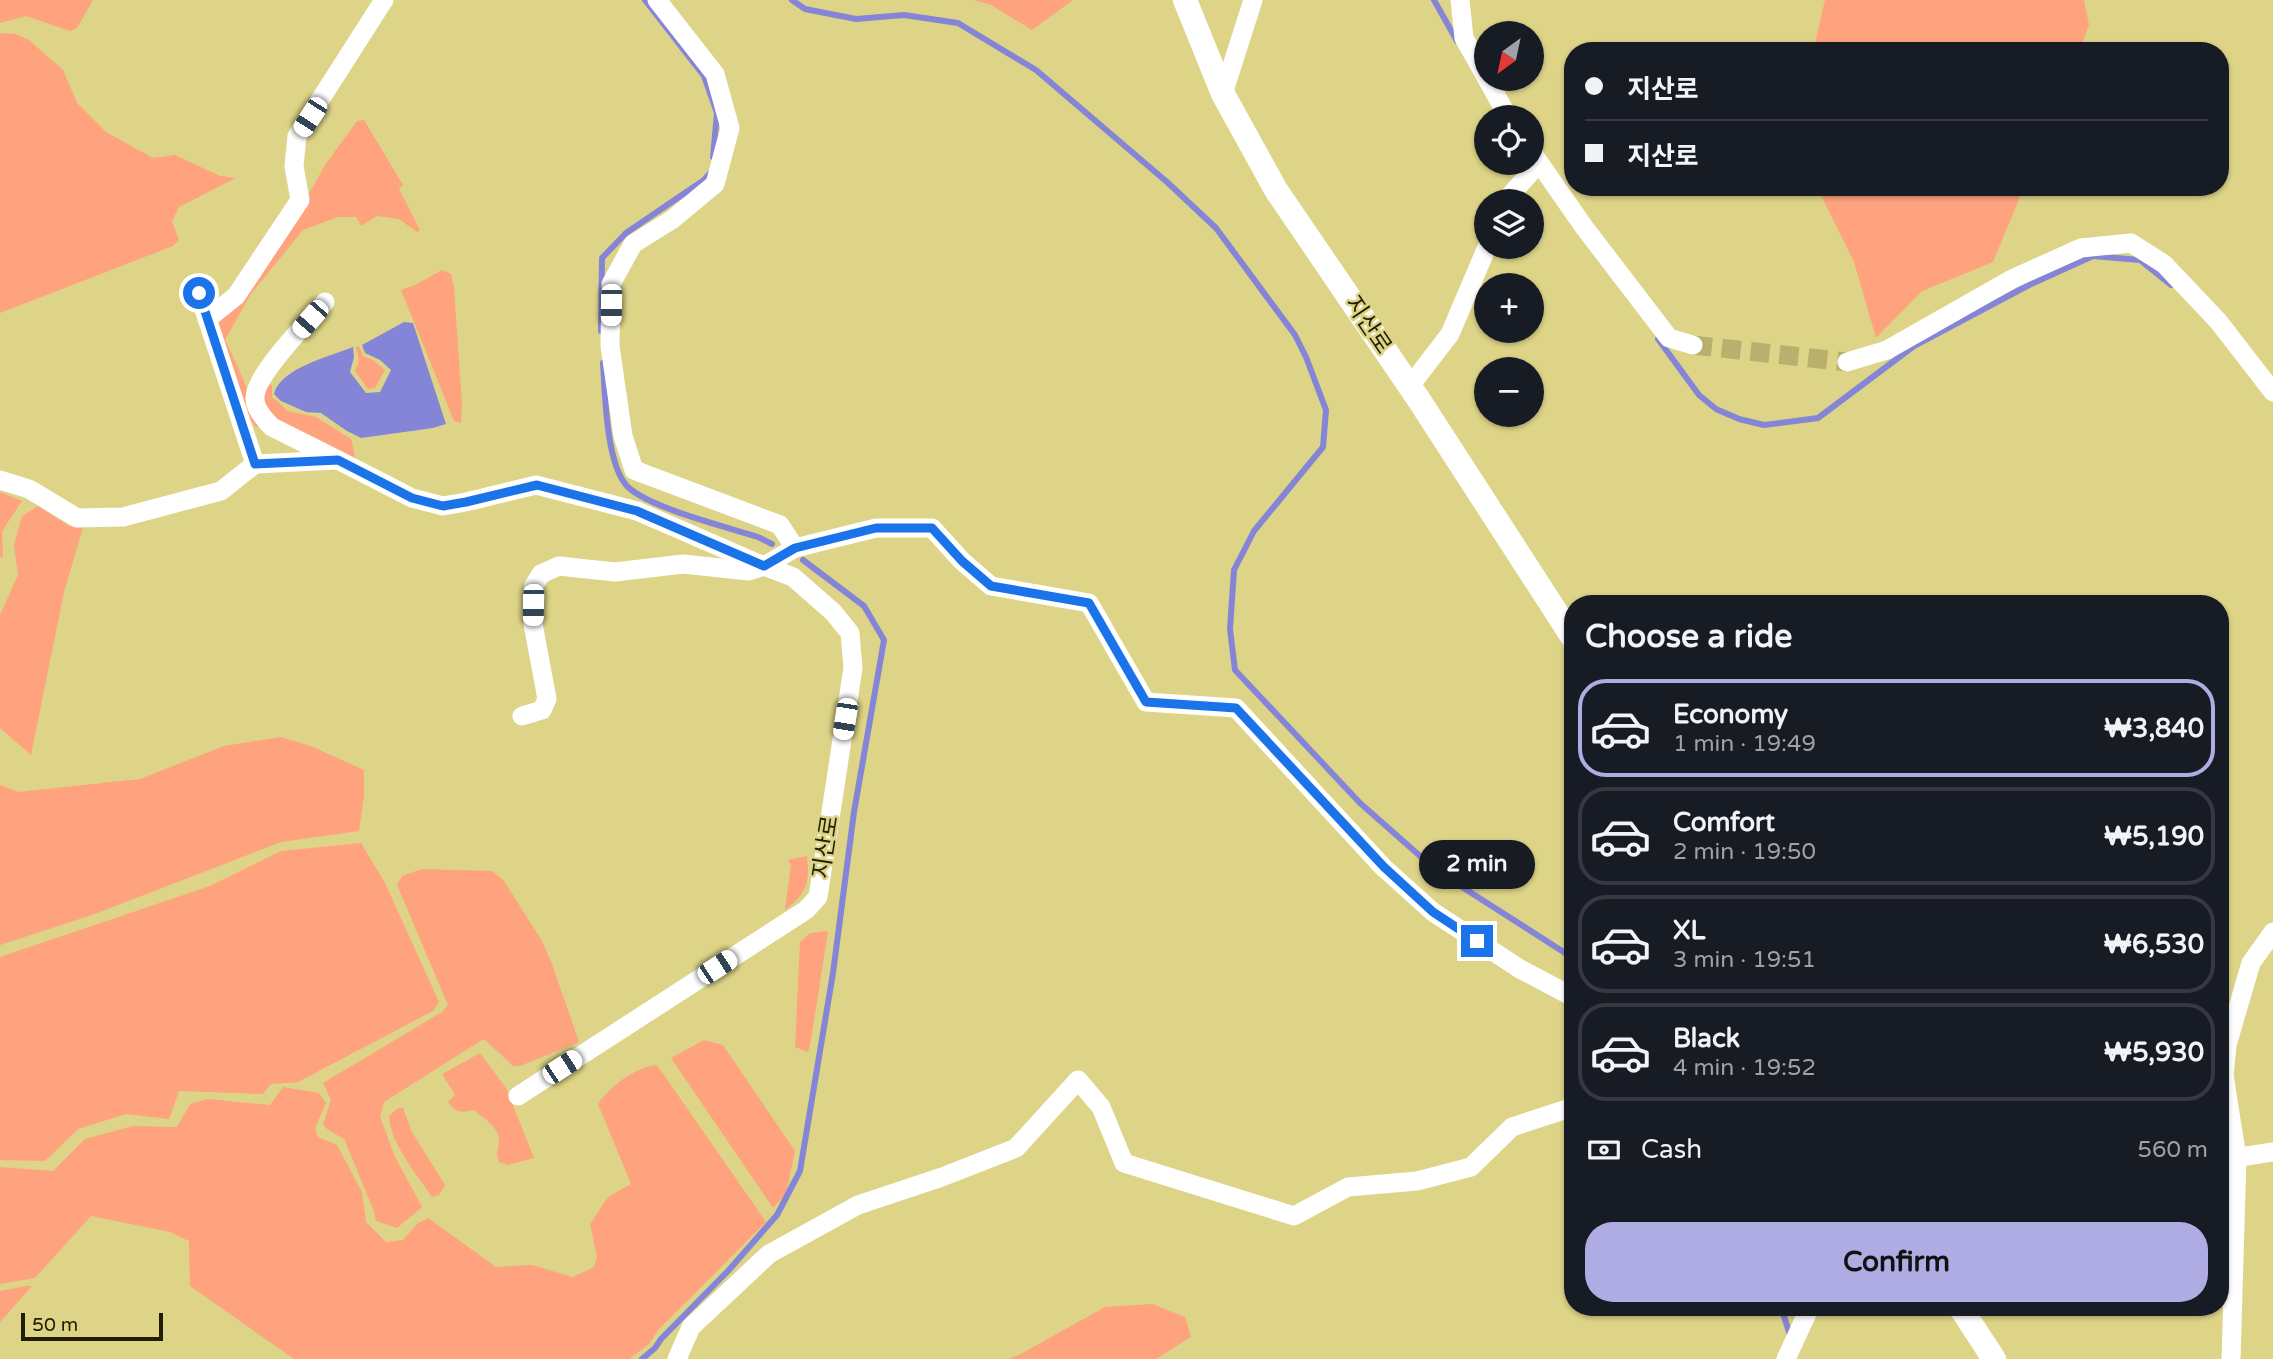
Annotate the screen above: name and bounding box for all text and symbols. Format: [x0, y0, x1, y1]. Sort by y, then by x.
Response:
north arrow [1474, 21, 1544, 91]
map controls [1474, 21, 1544, 427]
text: 지산로 [1627, 74, 1699, 105]
car [290, 94, 331, 140]
button: locate [1474, 105, 1544, 175]
text: 지산로 [1627, 141, 1699, 172]
button: layers [1474, 189, 1544, 259]
button: + [1474, 273, 1544, 343]
route start [183, 277, 215, 309]
car [601, 284, 622, 326]
street label: 지산로 [1339, 291, 1397, 359]
car [289, 296, 332, 342]
button: − [1474, 357, 1544, 427]
car [523, 584, 544, 626]
text: Choose a ride [1585, 618, 1792, 656]
car [832, 697, 859, 741]
icon: car [1589, 697, 1652, 760]
text: Economy [1673, 699, 1788, 730]
text: ₩3,840 [2104, 713, 2204, 744]
text: 1 min · 19:49 [1673, 730, 1816, 758]
icon: car [1589, 805, 1652, 868]
text: Comfort [1673, 807, 1775, 838]
street label: 지산로 [807, 813, 845, 881]
text: ₩5,190 [2104, 821, 2204, 852]
text: 2 min · 19:50 [1673, 838, 1816, 866]
callout: 2 min [1419, 839, 1535, 888]
text: 2 min [1446, 850, 1508, 878]
icon: car [1589, 913, 1652, 976]
text: XL [1673, 915, 1705, 946]
route end [1461, 925, 1493, 957]
text: ₩6,530 [2104, 929, 2204, 960]
text: 3 min · 19:51 [1673, 946, 1816, 974]
car [694, 947, 741, 987]
icon: car [1589, 1021, 1652, 1084]
text: Black [1673, 1023, 1740, 1054]
text: ₩5,930 [2104, 1037, 2204, 1068]
car [539, 1047, 586, 1087]
text: 4 min · 19:52 [1673, 1054, 1816, 1082]
icon: cash [1585, 1131, 1623, 1169]
text: Cash [1641, 1134, 1702, 1165]
text: 560 m [2138, 1136, 2208, 1164]
button: Confirm [1585, 1222, 2208, 1302]
scale bar [21, 1310, 163, 1342]
text: 50 m [32, 1314, 78, 1336]

